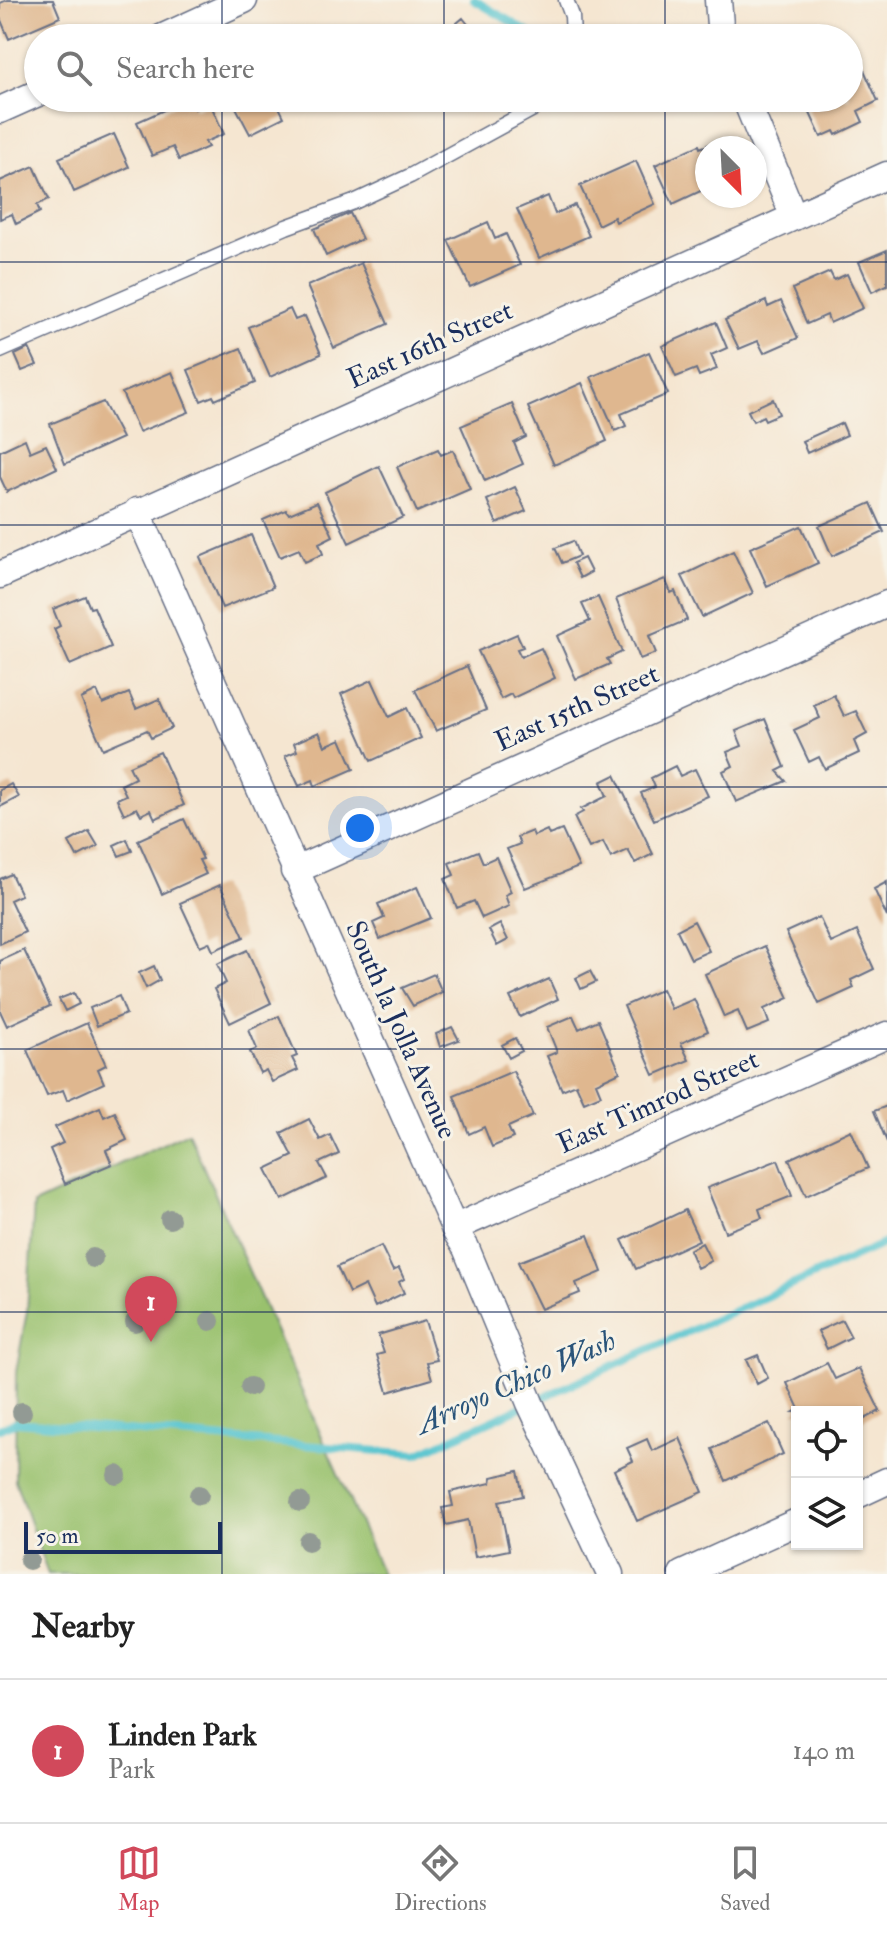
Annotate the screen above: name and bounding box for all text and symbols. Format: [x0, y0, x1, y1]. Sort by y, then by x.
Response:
search box [24, 24, 863, 112]
icon: search [52, 46, 96, 90]
text: Search here [116, 50, 255, 87]
north arrow [695, 136, 767, 208]
street label: East 16th Street [342, 293, 518, 397]
street label: East 15th Street [490, 656, 664, 760]
your location [340, 808, 380, 848]
street label: South la Jolla Avenue [337, 916, 465, 1145]
street label: East Timrod Street [552, 1042, 764, 1162]
pin: 1 [125, 1276, 177, 1342]
water label: Arroyo Chico Wash [408, 1321, 621, 1444]
map controls [791, 1406, 863, 1550]
button: locate [791, 1406, 863, 1478]
button: layers [791, 1478, 863, 1550]
scale bar [24, 1518, 222, 1554]
text: 50 m [36, 1522, 78, 1550]
text: Nearby [32, 1605, 134, 1648]
text: Linden Park [108, 1717, 257, 1754]
text: 1 [53, 1735, 63, 1767]
text: 140 m [793, 1735, 855, 1767]
text: Park [108, 1754, 155, 1786]
tab: Map [117, 1841, 161, 1917]
tab: Directions [394, 1841, 487, 1917]
tab: Saved [720, 1841, 770, 1917]

